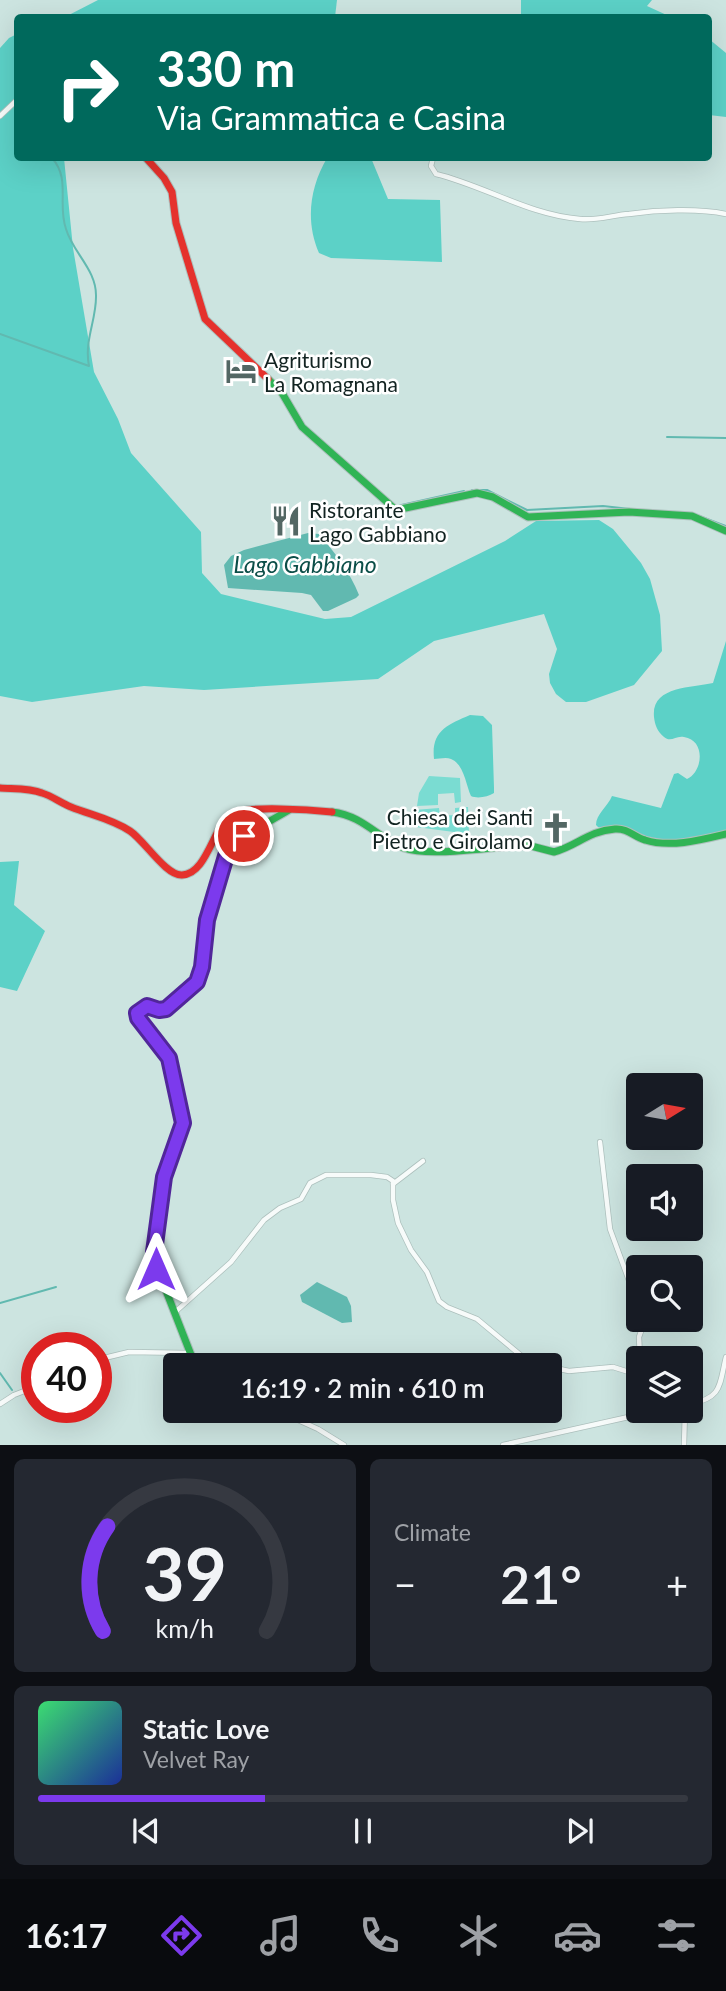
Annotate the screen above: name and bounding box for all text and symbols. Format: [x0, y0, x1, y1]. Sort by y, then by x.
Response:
text: 330 m [157, 39, 295, 97]
icon: right [42, 42, 133, 133]
text: Via Grammatica e Casina [157, 98, 506, 137]
place label: Agriturismo La Romagnana [264, 347, 398, 396]
hotel icon: Agriturismo La Romagnana [224, 354, 258, 388]
place label: Ristorante Lago Gabbiano [309, 497, 447, 546]
restaurant icon: Ristorante Lago Gabbiano [269, 504, 303, 538]
water label: Lago Gabbiano [233, 550, 377, 578]
place label: Chiesa dei Santi Pietro e Girolamo [372, 804, 533, 853]
pin [214, 806, 274, 866]
church icon: Chiesa dei Santi Pietro e Girolamo [539, 811, 573, 845]
icon: arrive [225, 817, 263, 855]
north arrow [626, 1073, 704, 1150]
map controls [626, 1073, 703, 1423]
button: sound [626, 1164, 703, 1241]
position arrow [119, 1232, 193, 1306]
button: search [626, 1255, 703, 1332]
speed limit sign: 40 [21, 1332, 112, 1423]
button: layers [626, 1346, 703, 1423]
text: 16:19 · 2 min · 610 m [240, 1372, 485, 1404]
text: Climate [394, 1518, 471, 1546]
text: 39 [143, 1530, 227, 1618]
text: 21° [500, 1553, 582, 1615]
text: − [394, 1561, 416, 1607]
text: + [666, 1561, 688, 1607]
text: km/h [156, 1613, 214, 1643]
text: Static Love [143, 1713, 270, 1745]
text: Velvet Ray [143, 1745, 249, 1773]
icon: previous [127, 1812, 165, 1850]
icon: pause [344, 1812, 382, 1850]
icon: next [561, 1812, 599, 1850]
icon: directions [157, 1911, 206, 1960]
icon: music [256, 1911, 305, 1960]
icon: phone [355, 1911, 404, 1960]
icon: climate [454, 1911, 503, 1960]
icon: car [553, 1911, 602, 1960]
icon: filters [652, 1911, 701, 1960]
text: 16:17 [25, 1916, 107, 1955]

